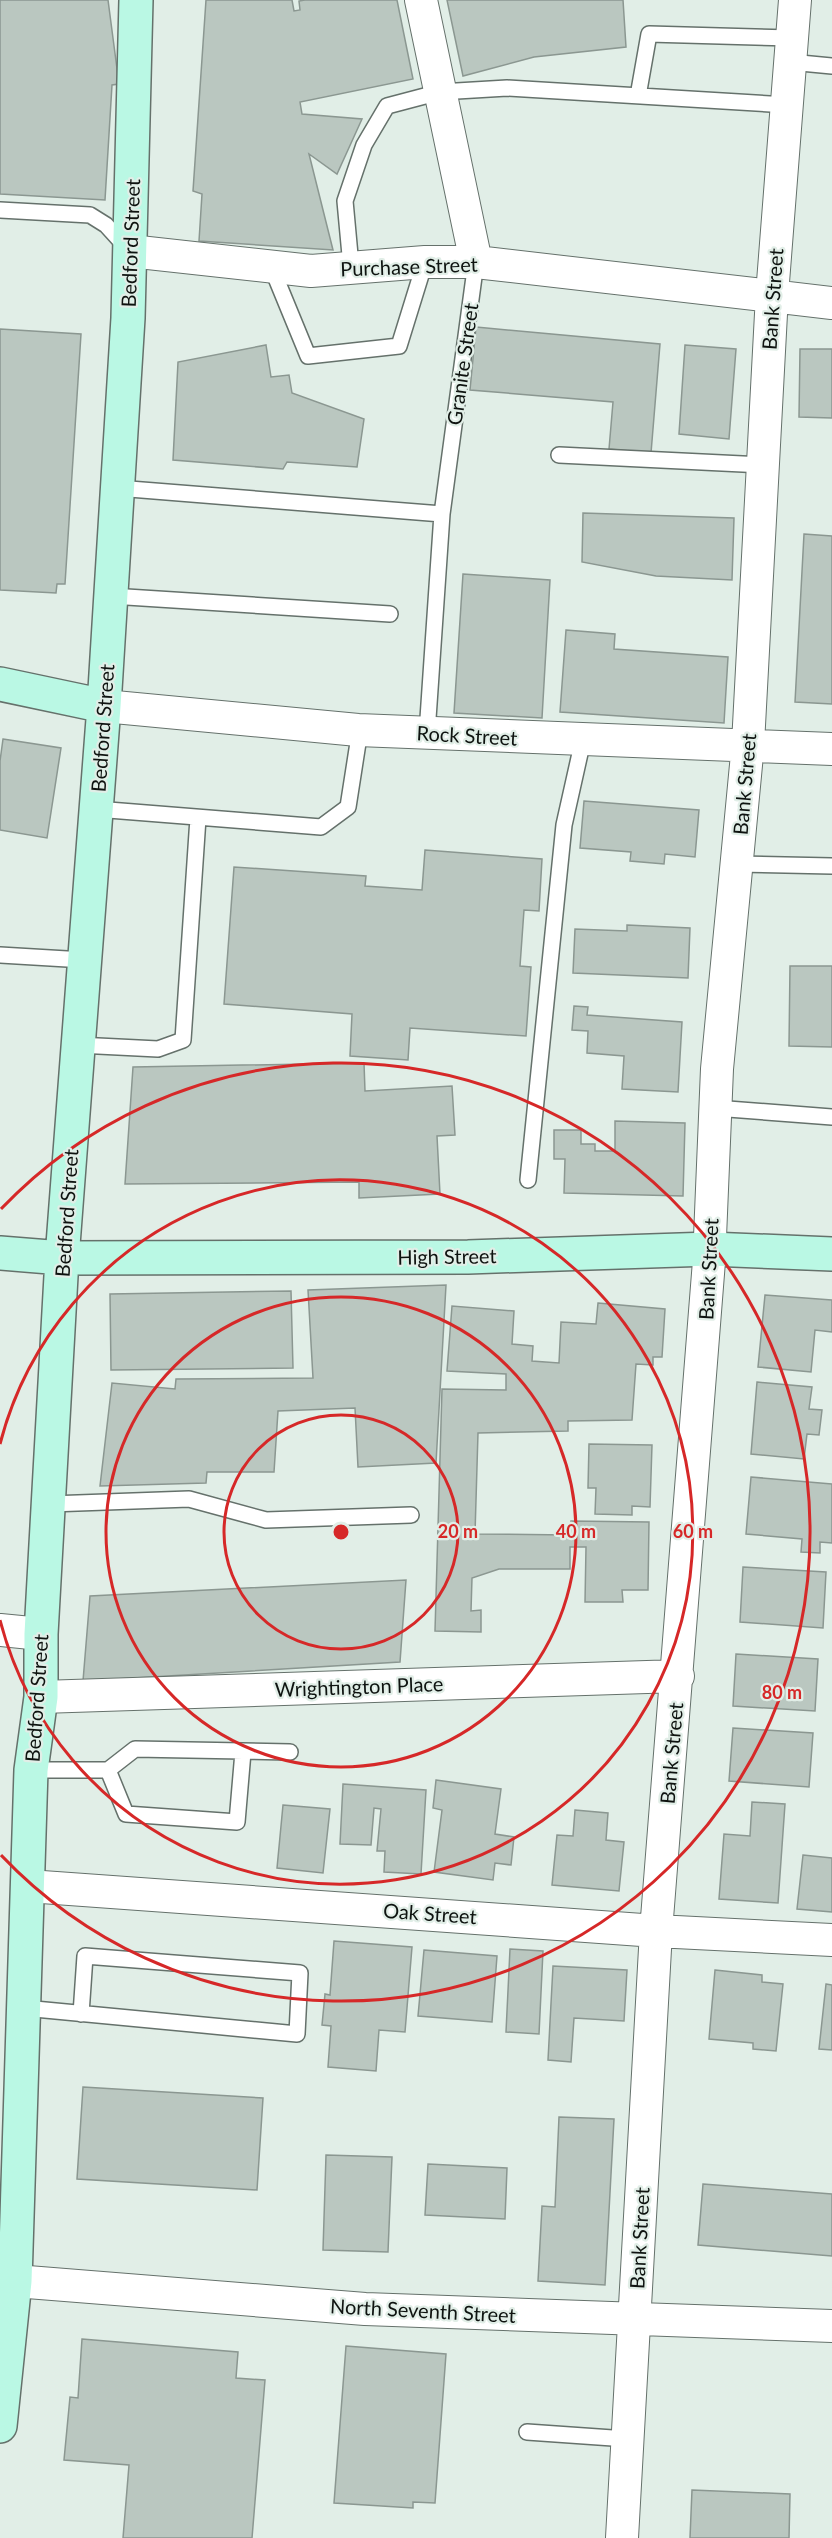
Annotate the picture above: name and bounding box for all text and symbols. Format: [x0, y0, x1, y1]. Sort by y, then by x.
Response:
street label: Bedford Street [116, 178, 144, 308]
street label: Bank Street [756, 247, 788, 351]
street label: Purchase Street [340, 252, 478, 280]
street label: Granite Street [442, 301, 482, 427]
street label: Bedford Street [86, 663, 118, 793]
street label: Rock Street [416, 720, 518, 750]
street label: Bank Street [728, 732, 760, 836]
street label: Bedford Street [50, 1148, 82, 1278]
street label: Bank Street [693, 1218, 723, 1320]
street label: High Street [397, 1243, 497, 1269]
text: 20 m [438, 1520, 478, 1542]
text: 40 m [556, 1520, 596, 1542]
text: 60 m [673, 1520, 713, 1542]
centre of rings [331, 1522, 351, 1542]
street label: Bedford Street [20, 1633, 52, 1763]
street label: Wrightington Place [274, 1671, 444, 1701]
text: 80 m [762, 1681, 802, 1703]
street label: Bank Street [655, 1701, 687, 1805]
street label: Oak Street [382, 1898, 478, 1928]
street label: Bank Street [624, 2187, 654, 2289]
street label: North Seventh Street [330, 2293, 516, 2327]

